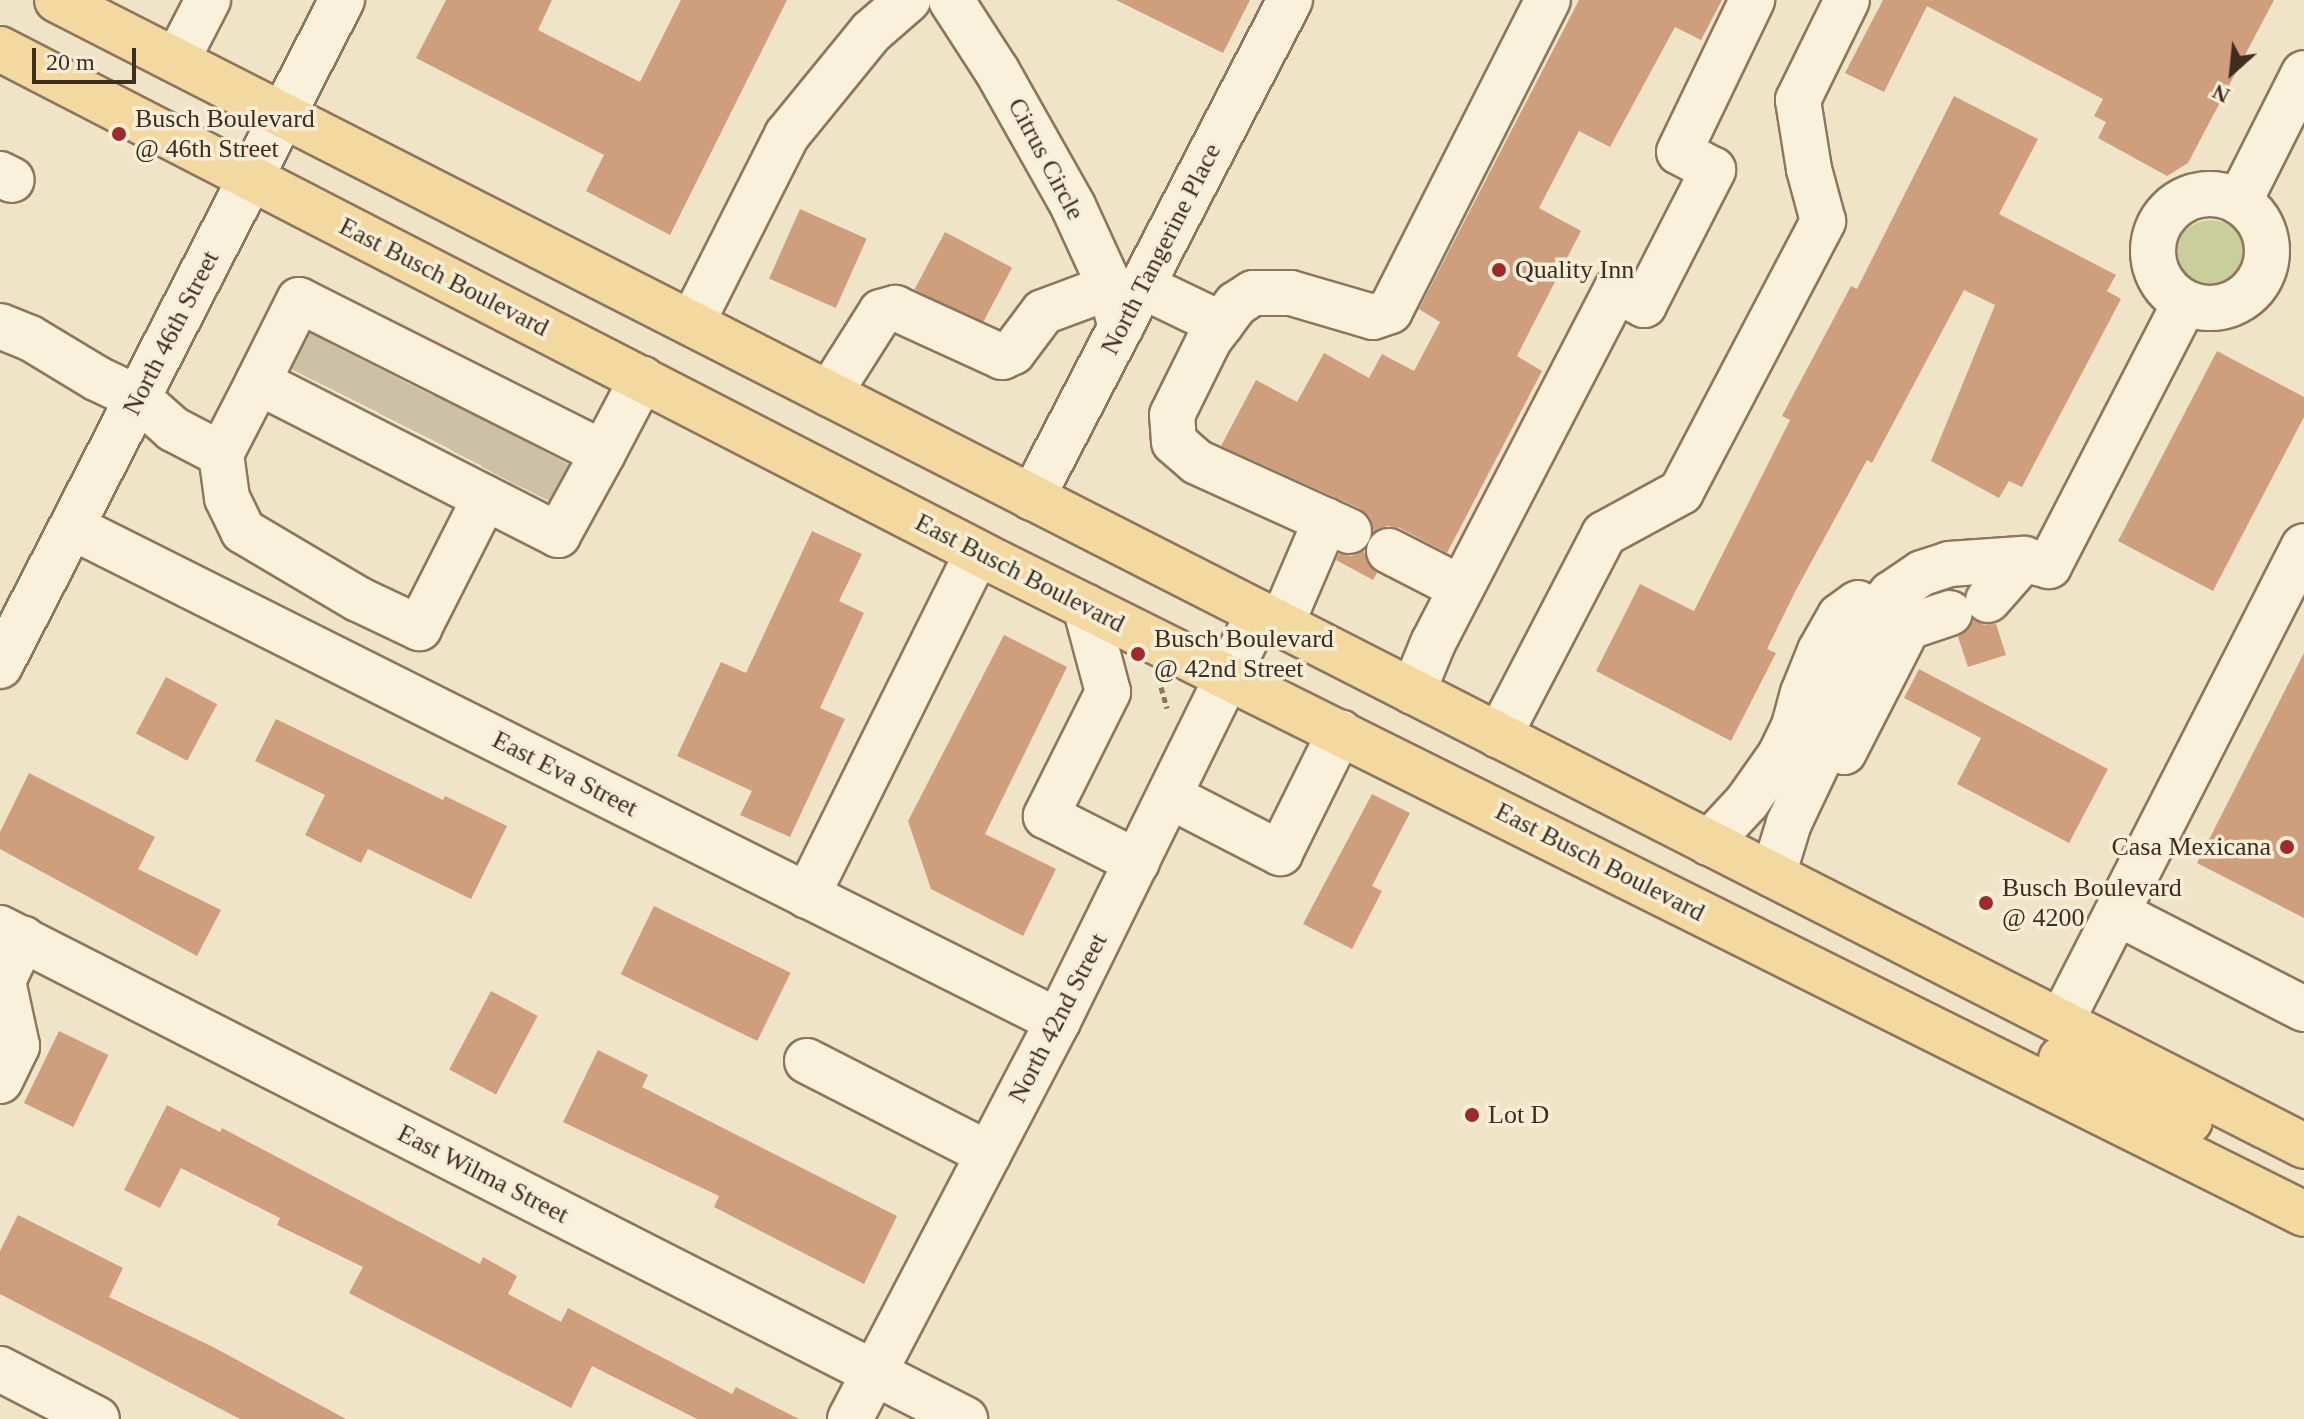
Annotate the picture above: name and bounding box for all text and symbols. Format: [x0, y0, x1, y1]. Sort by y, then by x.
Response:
scale bar [36, 32, 140, 82]
north arrow [2192, 32, 2272, 112]
text: 20 m [46, 49, 95, 75]
text: N [2208, 79, 2234, 109]
street label: Citrus Circle [1001, 93, 1091, 225]
place label: Busch Boulevard @ 46th Street [135, 103, 315, 164]
marker: Busch Boulevard @ 46th Street [110, 125, 128, 143]
street label: North Tangerine Place [1094, 138, 1228, 360]
street label: East Busch Boulevard [334, 211, 554, 343]
street label: North 46th Street [116, 245, 226, 421]
place label: Quality Inn [1515, 254, 1634, 286]
marker: Quality Inn [1490, 261, 1508, 279]
street label: East Busch Boulevard [910, 507, 1130, 639]
place label: Busch Boulevard @ 42nd Street [1154, 623, 1334, 684]
marker: Busch Boulevard @ 42nd Street [1129, 645, 1147, 663]
street label: East Eva Street [487, 724, 643, 824]
street label: East Busch Boulevard [1490, 796, 1710, 928]
place label: Casa Mexicana [2111, 831, 2271, 863]
marker: Casa Mexicana [2278, 838, 2296, 856]
place label: Busch Boulevard @ 4200 [2002, 872, 2182, 934]
marker: Busch Boulevard @ 4200 [1977, 894, 1995, 912]
street label: North 42nd Street [1002, 928, 1114, 1108]
place label: Lot D [1488, 1099, 1549, 1131]
marker: Lot D [1463, 1106, 1481, 1124]
street label: East Wilma Street [392, 1117, 574, 1231]

